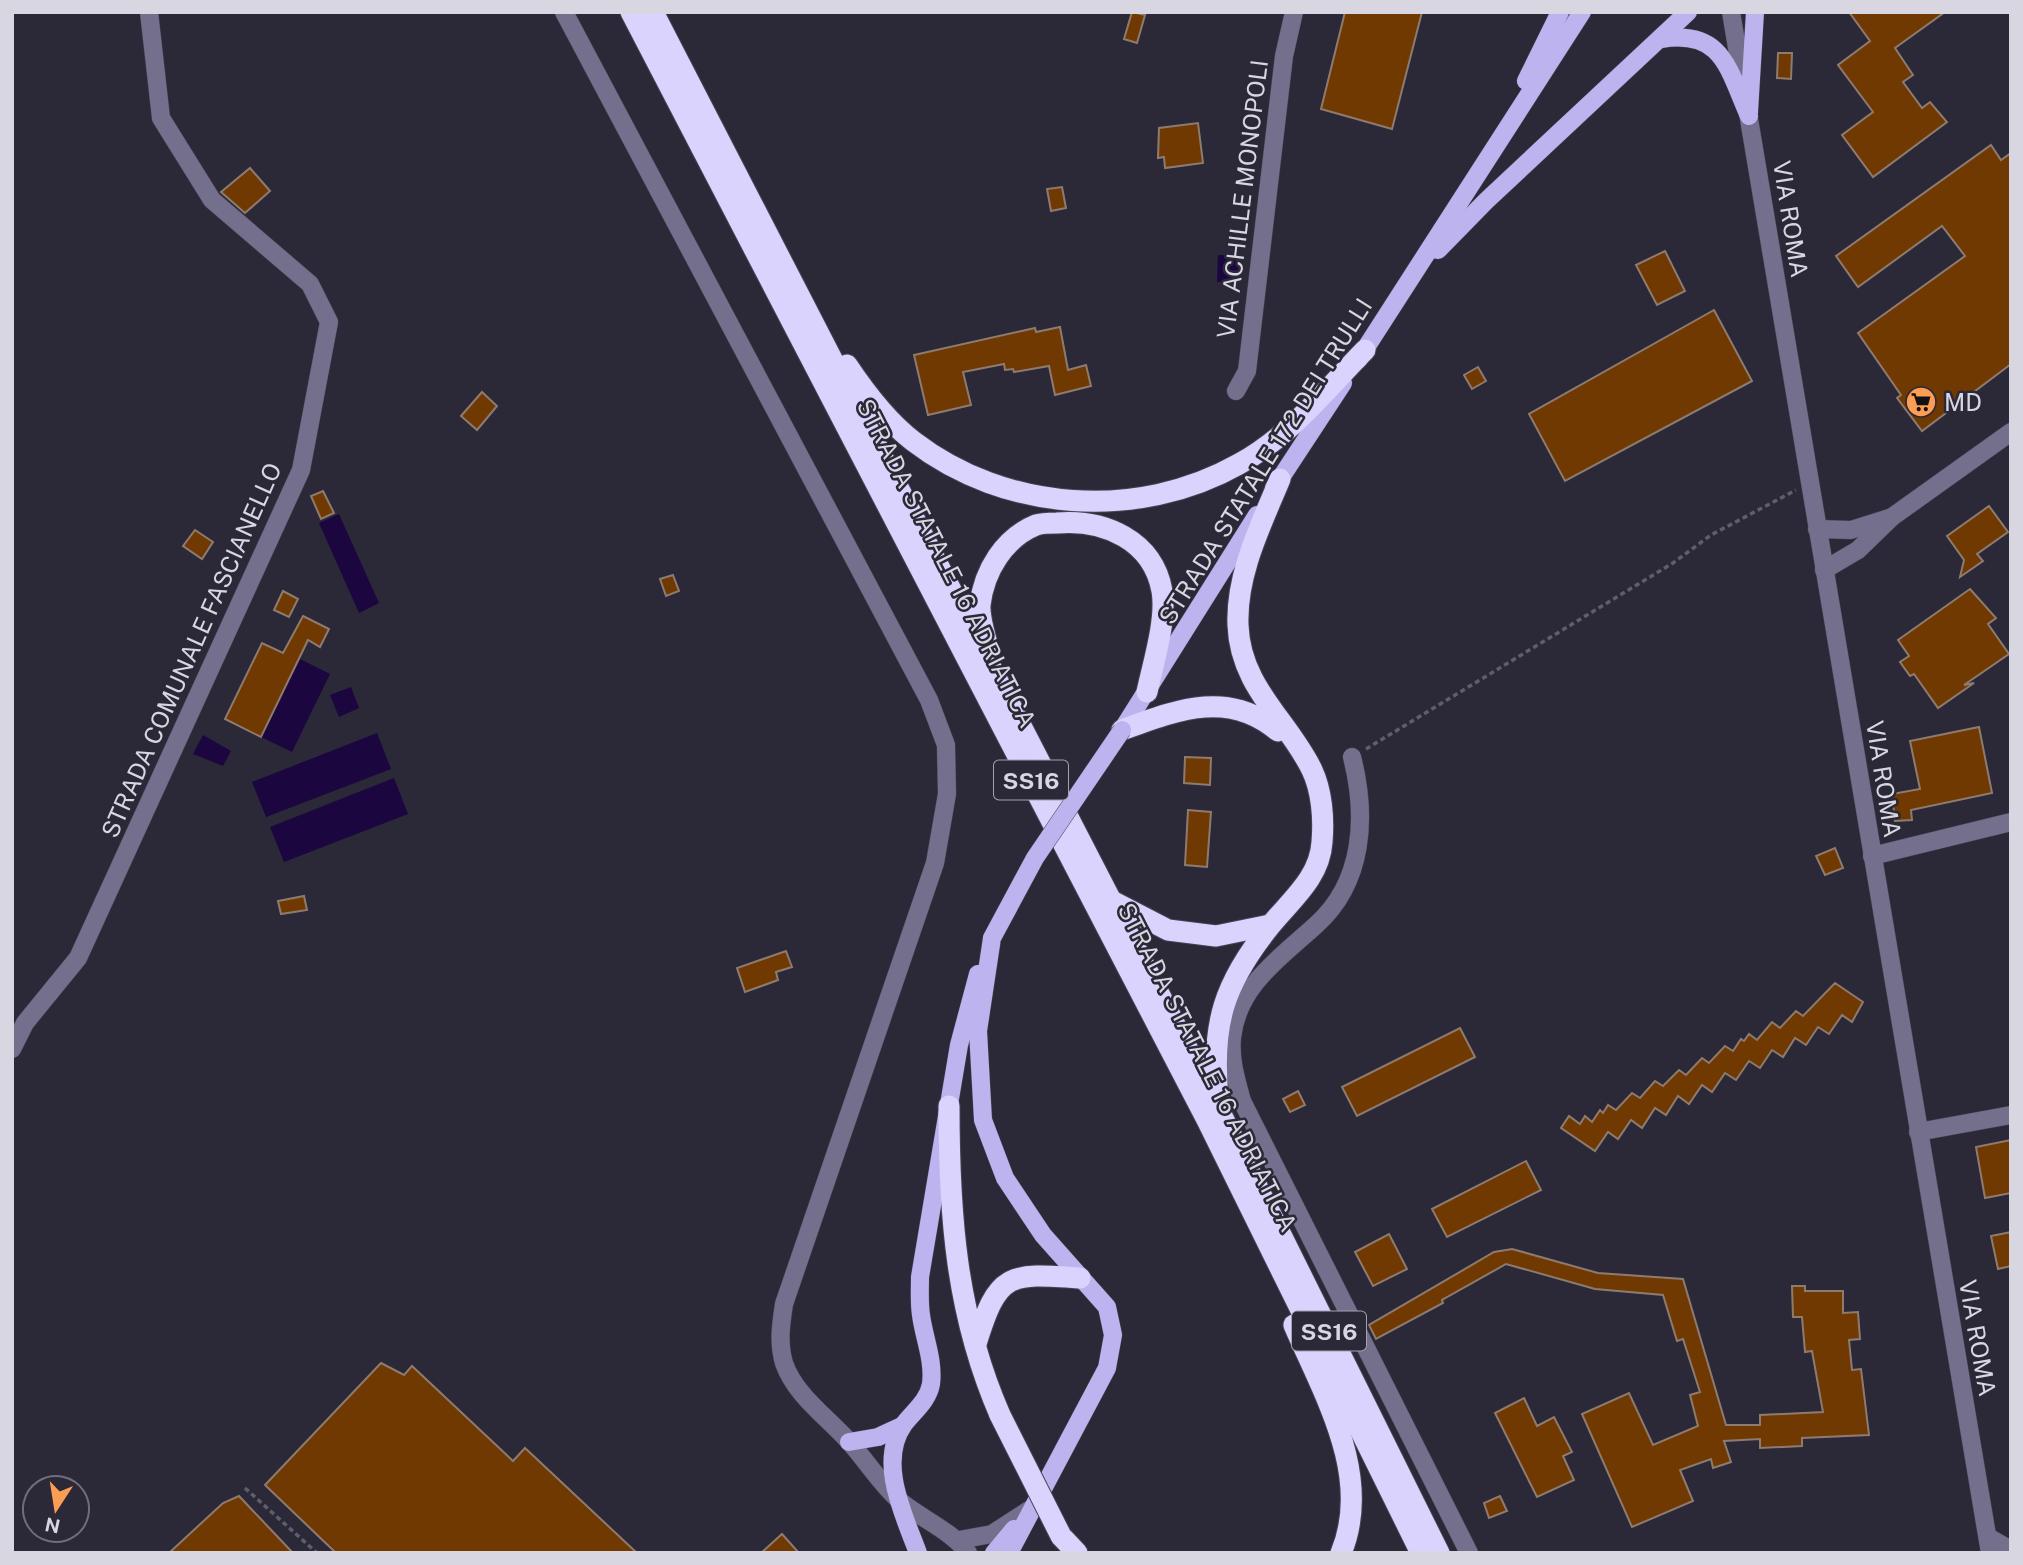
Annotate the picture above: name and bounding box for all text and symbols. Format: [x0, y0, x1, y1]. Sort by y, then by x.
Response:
street label: VIA ACHILLE MONOPOLI [1211, 58, 1273, 340]
street label: VIA ROMA [1768, 159, 1814, 279]
street label: STRADA STATALE 172 DEI TRULLI [1153, 293, 1377, 629]
supermarket icon: MD [1904, 385, 1938, 419]
place label: MD [1944, 388, 1982, 416]
street label: STRADA STATALE 16 ADRIATICA [852, 394, 1042, 732]
street label: STRADA COMUNALE FASCIANELLO [95, 458, 287, 842]
street label: VIA ROMA [1861, 719, 1907, 839]
road number: SS16 [994, 760, 1068, 800]
street label: STRADA STATALE 16 ADRIATICA [1113, 898, 1303, 1236]
street label: VIA ROMA [1954, 1278, 2002, 1398]
road number: SS16 [1292, 1312, 1366, 1350]
north arrow [21, 1474, 91, 1544]
text: N [43, 1513, 62, 1538]

